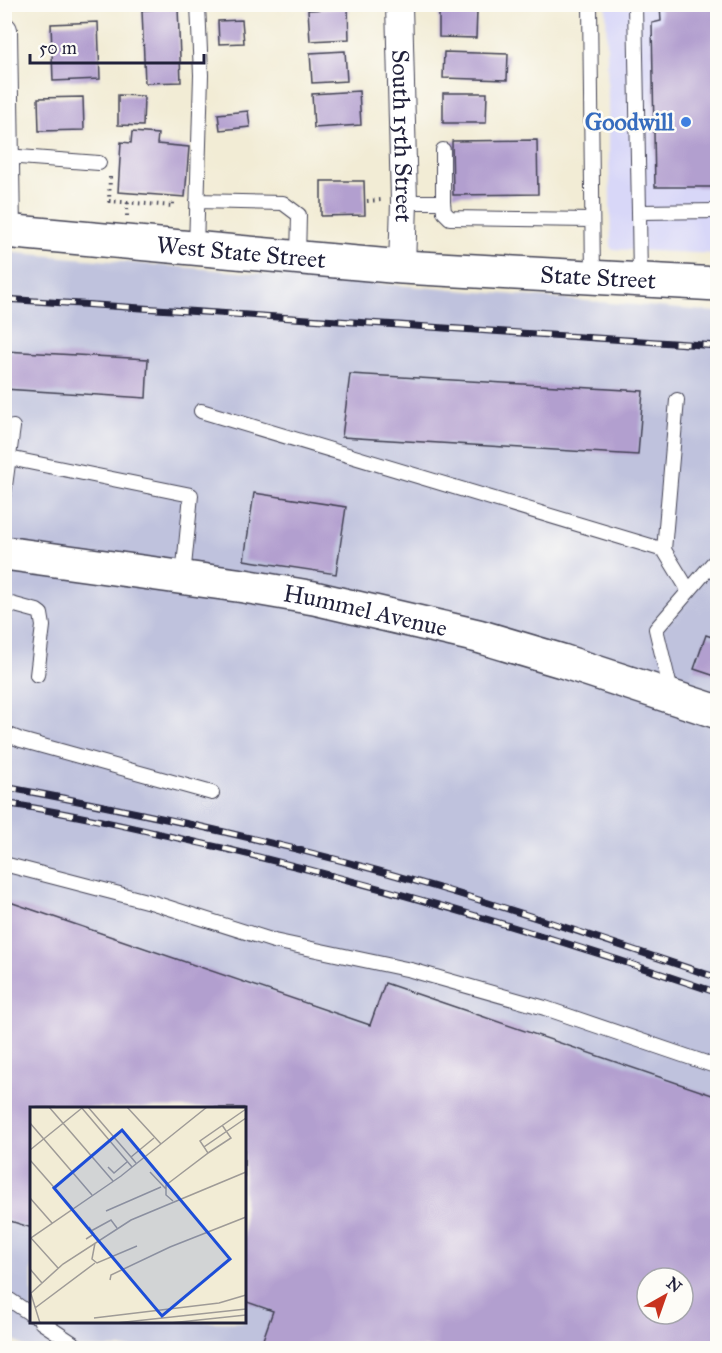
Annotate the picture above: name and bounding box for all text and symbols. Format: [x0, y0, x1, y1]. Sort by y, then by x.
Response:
scale bar [30, 27, 204, 65]
text: 50 m [39, 37, 77, 59]
street label: South 15th Street [385, 49, 419, 223]
place label: Goodwill [585, 107, 675, 137]
marker: Goodwill [679, 115, 693, 129]
street label: West State Street [155, 230, 328, 275]
street label: State Street [539, 259, 657, 296]
street label: Hummel Avenue [281, 578, 450, 643]
inset map [30, 1107, 246, 1323]
north arrow [635, 1266, 695, 1326]
text: N [663, 1273, 686, 1297]

